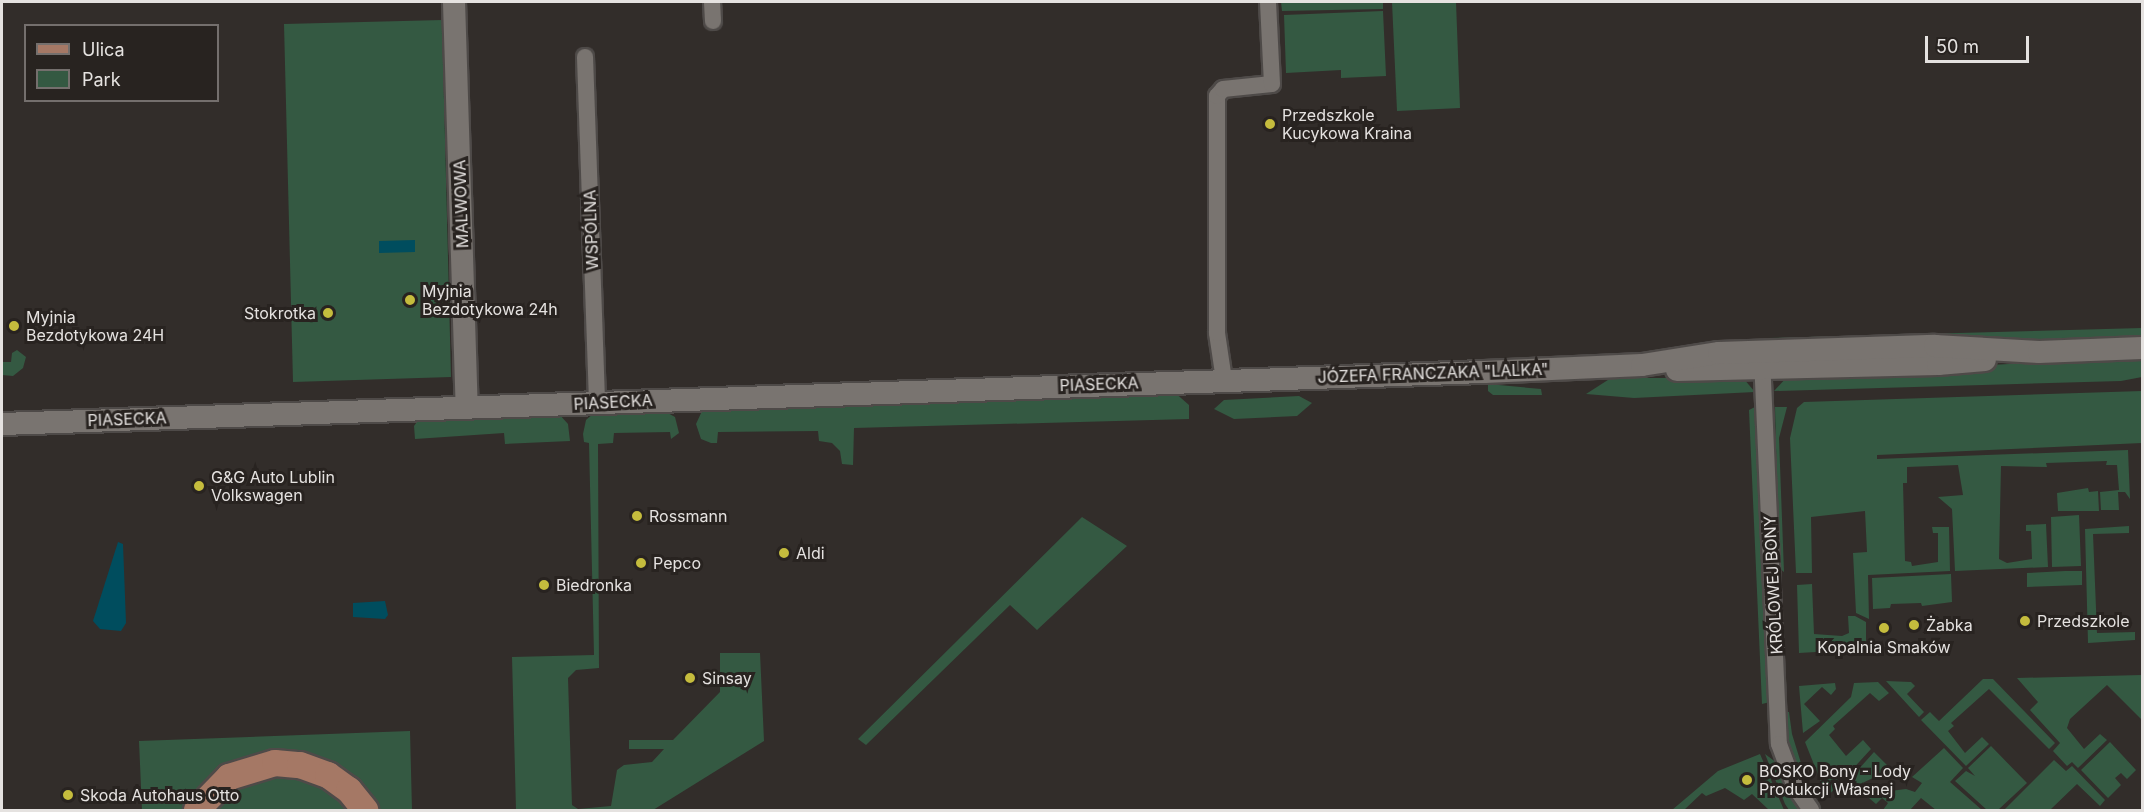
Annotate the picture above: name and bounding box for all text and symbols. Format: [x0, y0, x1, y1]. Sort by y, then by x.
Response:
legend [24, 24, 219, 102]
scale bar [1928, 24, 2032, 62]
text: 50 m [1936, 36, 1979, 57]
text: Ulica [82, 39, 125, 60]
text: Park [82, 69, 121, 90]
place label: Przedszkole Kucykowa Kraina [1282, 105, 1412, 143]
marker: Przedszkole Kucykowa Kraina [1263, 117, 1277, 131]
street label: MALWOWA [450, 159, 472, 249]
street label: WSPÓLNA [580, 189, 602, 271]
place label: Myjnia Bezdotykowa 24h [422, 281, 558, 319]
marker: Myjnia Bezdotykowa 24h [403, 293, 417, 307]
place label: Stokrotka [244, 303, 316, 323]
marker: Stokrotka [321, 306, 335, 320]
place label: Myjnia Bezdotykowa 24H [26, 307, 164, 345]
marker: Myjnia Bezdotykowa 24H [7, 319, 21, 333]
street label: JÓZEFA FRANCZAKA "LALKA" [1317, 359, 1549, 387]
street label: PIASECKA [1059, 373, 1139, 395]
street label: PIASECKA [573, 390, 653, 414]
street label: PIASECKA [87, 408, 167, 430]
place label: G&G Auto Lublin Volkswagen [211, 467, 335, 505]
marker: G&G Auto Lublin Volkswagen [192, 479, 206, 493]
place label: Rossmann [649, 506, 727, 526]
marker: Rossmann [630, 509, 644, 523]
street label: KRÓLOWEJ BONY [1760, 515, 1786, 655]
place label: Aldi [796, 543, 825, 563]
marker: Aldi [777, 546, 791, 560]
place label: Pepco [653, 553, 701, 573]
marker: Pepco [634, 556, 648, 570]
place label: Biedronka [556, 575, 632, 595]
marker: Biedronka [537, 578, 551, 592]
place label: Przedszkole [2037, 611, 2129, 631]
marker: Przedszkole [2018, 614, 2032, 628]
place label: Żabka [1926, 615, 1973, 635]
marker: Żabka [1907, 618, 1921, 632]
marker: Kopalnia Smaków [1877, 621, 1891, 635]
place label: Kopalnia Smaków [1817, 637, 1951, 657]
place label: Sinsay [702, 668, 752, 688]
marker: Sinsay [683, 671, 697, 685]
place label: BOSKO Bony - Lody Produkcji Własnej [1759, 761, 1911, 799]
marker: BOSKO Bony - Lody Produkcji Własnej [1740, 773, 1754, 787]
place label: Skoda Autohaus Otto [80, 785, 239, 805]
marker: Skoda Autohaus Otto [61, 788, 75, 802]

